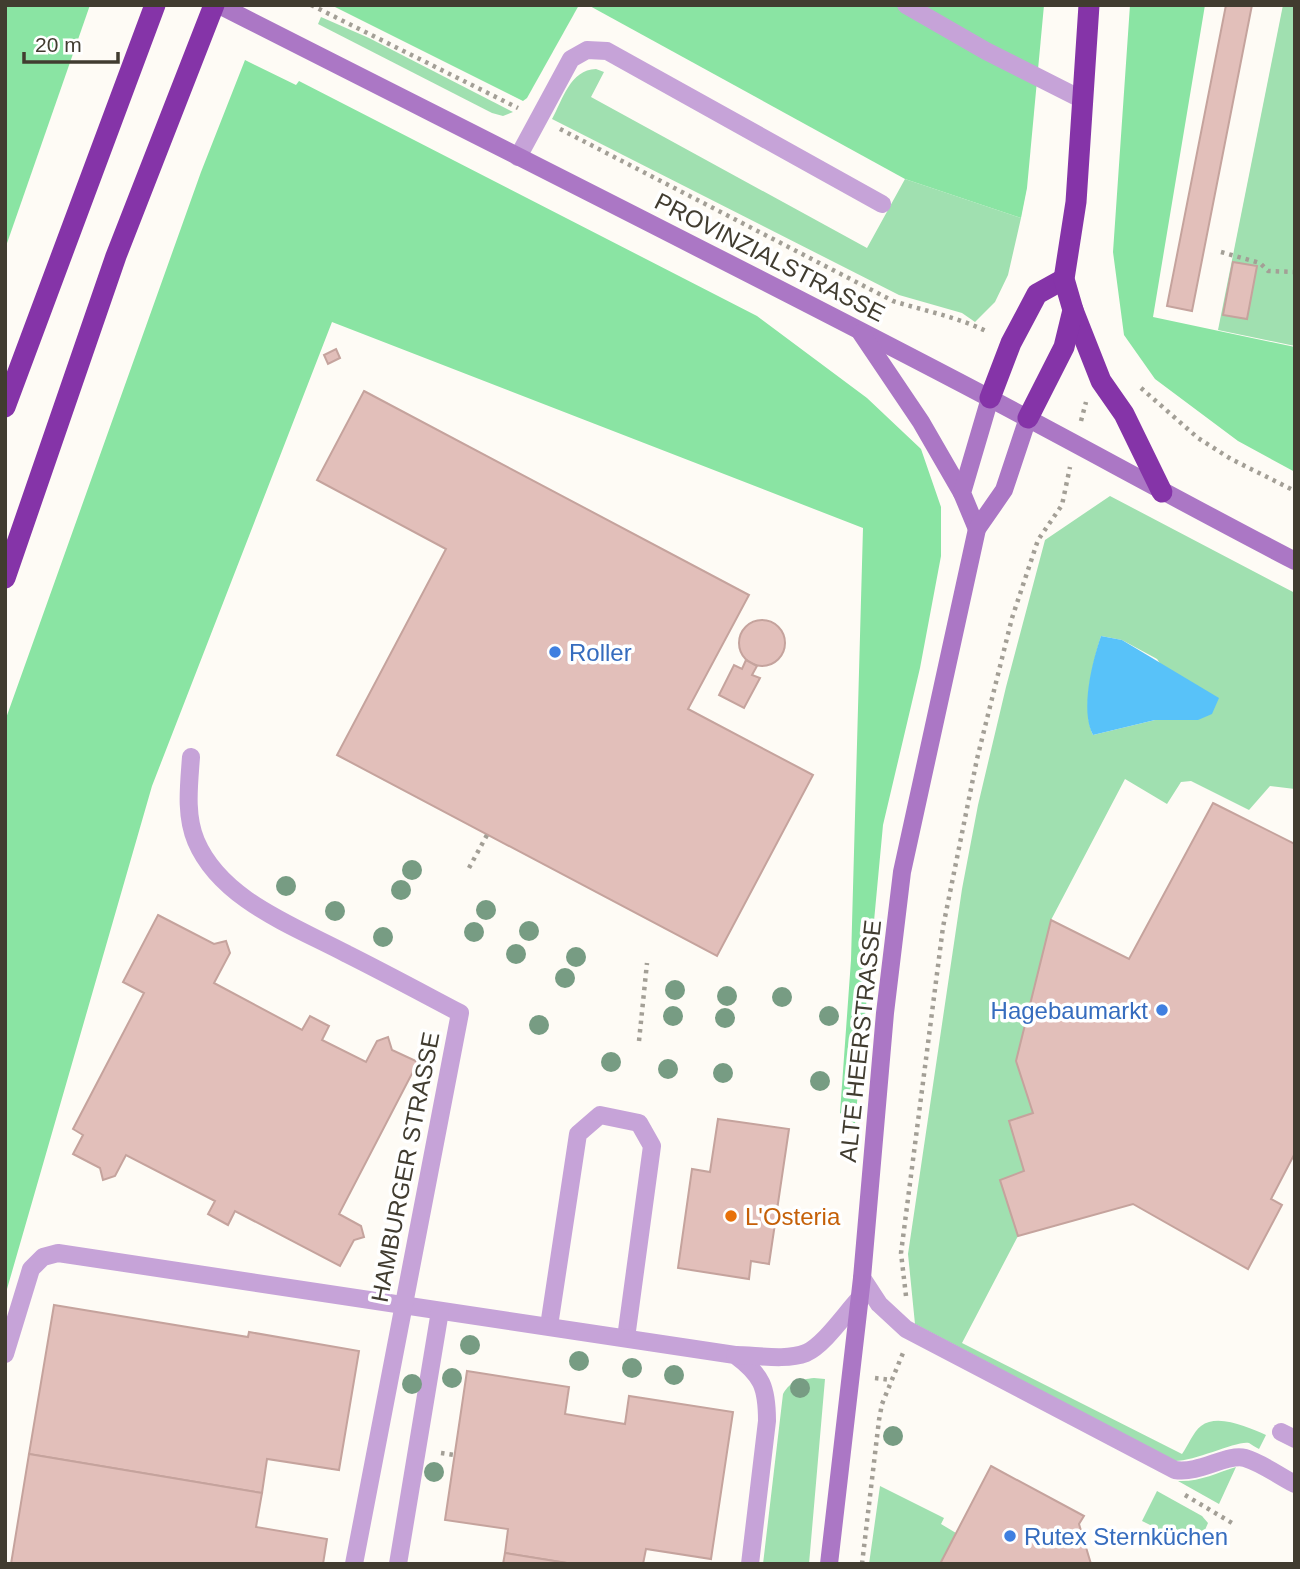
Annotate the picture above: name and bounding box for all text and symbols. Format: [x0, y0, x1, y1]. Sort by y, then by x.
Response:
scale bar [24, 21, 119, 65]
text: 20 m [35, 33, 82, 56]
street label: PROVINZIALSTRASSE [650, 187, 890, 327]
place label: Roller [569, 639, 632, 666]
marker: Roller [547, 644, 563, 660]
street label: ALTE HEERSTRASSE [834, 918, 886, 1164]
place label: Hagebaumarkt [991, 997, 1148, 1024]
marker: Hagebaumarkt [1154, 1002, 1170, 1018]
street label: HAMBURGER STRASSE [366, 1030, 444, 1304]
place label: L'Osteria [745, 1203, 841, 1230]
marker: L'Osteria [723, 1208, 739, 1224]
place label: Rutex Sternküchen [1024, 1523, 1228, 1550]
marker: Rutex Sternküchen [1002, 1528, 1018, 1544]

